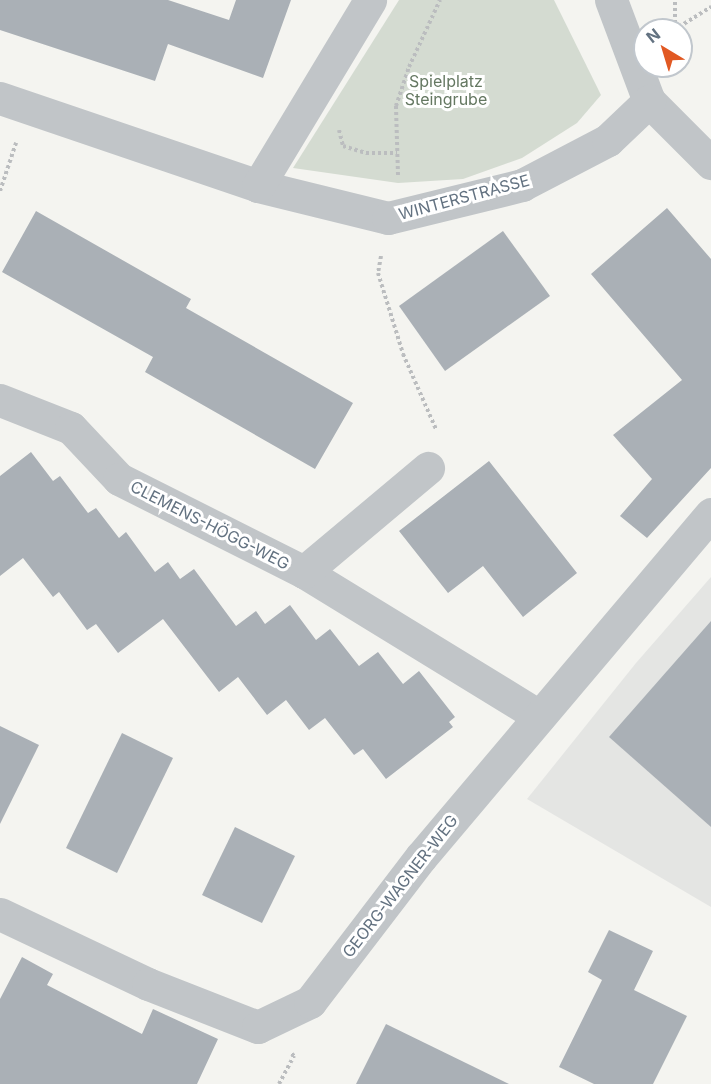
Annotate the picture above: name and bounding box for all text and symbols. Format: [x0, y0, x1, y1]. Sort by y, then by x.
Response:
north arrow [633, 18, 693, 78]
text: N [642, 24, 664, 47]
park label: Spielplatz Steingrube [405, 71, 487, 109]
street label: WINTERSTRASSE [397, 170, 531, 224]
street label: CLEMENS-HÖGG-WEG [127, 477, 293, 573]
street label: GEORG-WAGNER-WEG [338, 811, 462, 961]

